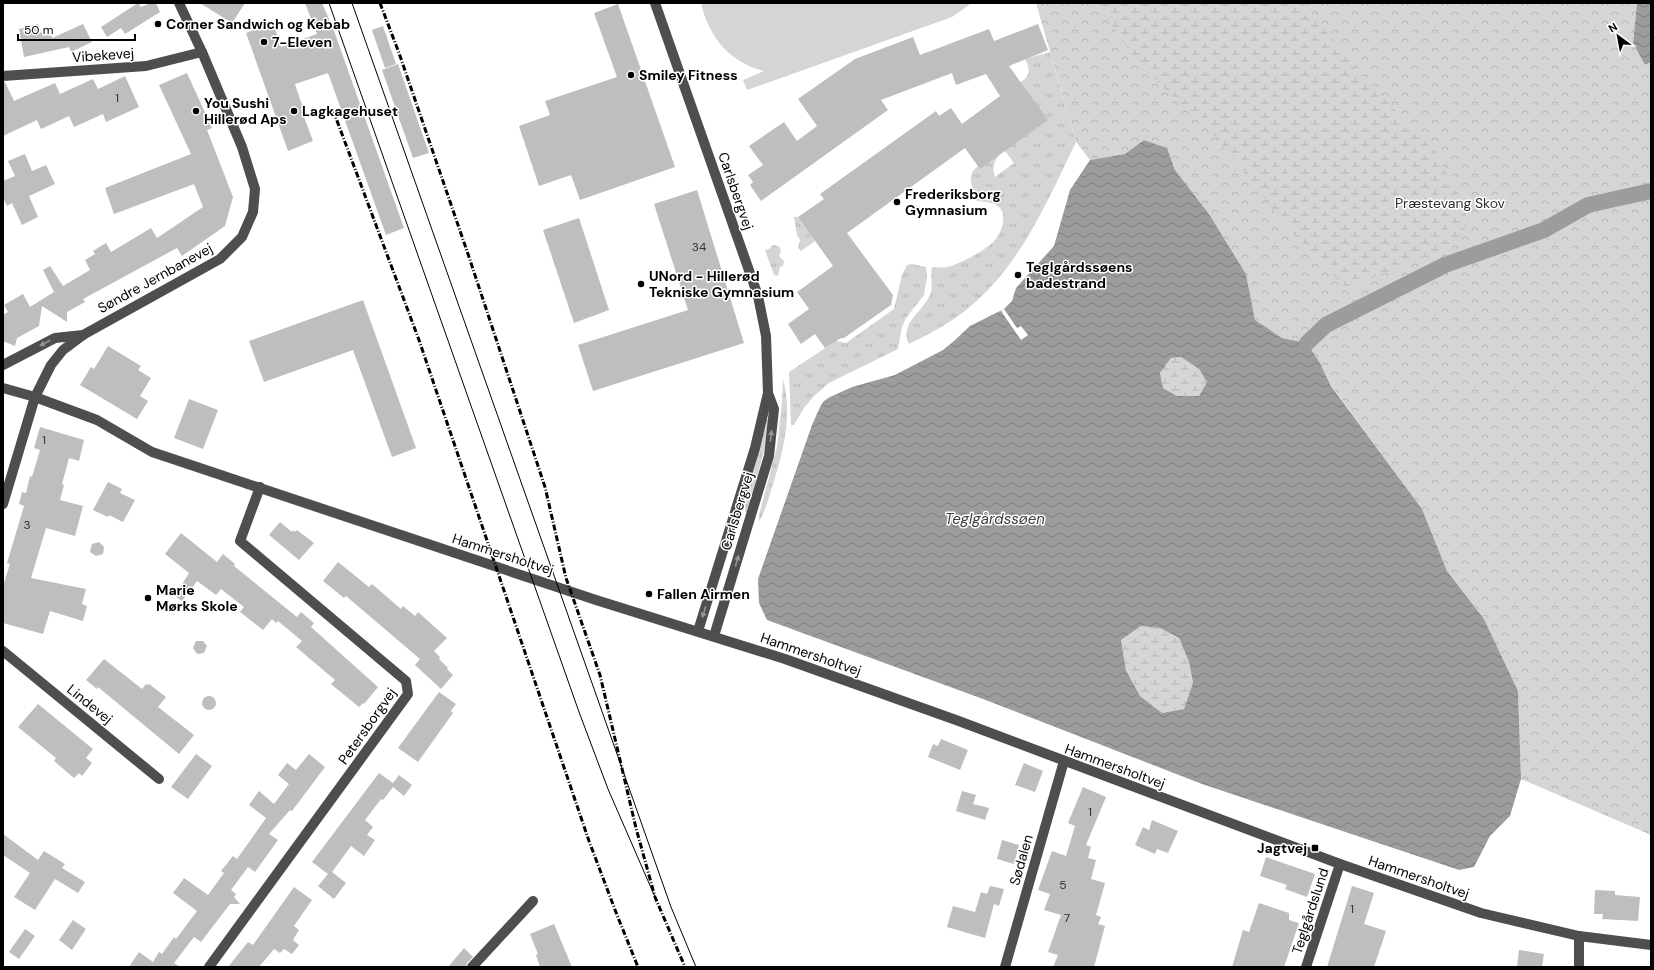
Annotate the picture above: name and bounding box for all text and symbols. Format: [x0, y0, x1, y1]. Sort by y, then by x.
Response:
place label: Corner Sandwich og Kebab [166, 15, 350, 33]
scale bar [18, 16, 135, 42]
north arrow [1598, 16, 1638, 56]
marker: Corner Sandwich og Kebab [153, 19, 163, 29]
text: N [1606, 19, 1620, 36]
text: 50 m [24, 22, 53, 38]
place label: 7-Eleven [272, 33, 332, 51]
marker: 7-Eleven [259, 37, 269, 47]
street label: Vibekevej [71, 44, 135, 66]
place label: Smiley Fitness [639, 66, 738, 84]
marker: Smiley Fitness [626, 70, 636, 80]
house number: 1 [115, 90, 119, 106]
place label: You Sushi Hillerød Aps [204, 94, 287, 128]
place label: Lagkagehuset [302, 102, 398, 120]
marker: You Sushi Hillerød Aps [191, 106, 201, 116]
marker: Lagkagehuset [289, 106, 299, 116]
street label: Carlsbergvej [714, 150, 758, 232]
place label: Frederiksborg Gymnasium [905, 185, 1001, 219]
park label: Præstevang Skov [1395, 194, 1506, 212]
marker: Frederiksborg Gymnasium [892, 197, 902, 207]
street label: Søndre Jernbanevej [94, 239, 216, 317]
house number: 34 [692, 239, 706, 255]
place label: Teglgårdssøens badestrand [1026, 258, 1133, 292]
place label: UNord - Hillerød Tekniske Gymnasium [649, 267, 794, 301]
marker: Teglgårdssøens badestrand [1013, 270, 1023, 280]
marker: UNord - Hillerød Tekniske Gymnasium [636, 279, 646, 289]
one-way arrow [39, 340, 51, 346]
one-way arrow [768, 430, 774, 442]
house number: 1 [42, 432, 46, 448]
street label: Carlsbergvej [717, 470, 757, 552]
water label: Teglgårdssøen [945, 509, 1045, 529]
house number: 3 [23, 517, 31, 533]
street label: Hammersholtvej [450, 529, 556, 579]
one-way arrow [734, 555, 740, 567]
place label: Marie Mørks Skole [156, 581, 238, 615]
place label: Fallen Airmen [657, 585, 750, 603]
marker: Fallen Airmen [644, 589, 654, 599]
marker: Marie Mørks Skole [143, 593, 153, 603]
one-way arrow [701, 606, 707, 618]
street label: Hammersholtvej [758, 628, 864, 680]
street label: Lindevej [64, 680, 116, 728]
street label: Petersborgvej [334, 684, 400, 768]
street label: Hammersholtvej [1062, 739, 1168, 793]
house number: 1 [1088, 804, 1092, 820]
street label: Sødalen [1005, 833, 1037, 887]
place label: Jagtvej [1257, 839, 1307, 857]
marker: Jagtvej [1310, 843, 1320, 853]
street label: Hammersholtvej [1366, 851, 1472, 903]
street label: Teglgårdslund [1288, 866, 1332, 956]
house number: 5 [1059, 877, 1067, 893]
house number: 1 [1350, 901, 1354, 917]
house number: 7 [1064, 910, 1070, 926]

